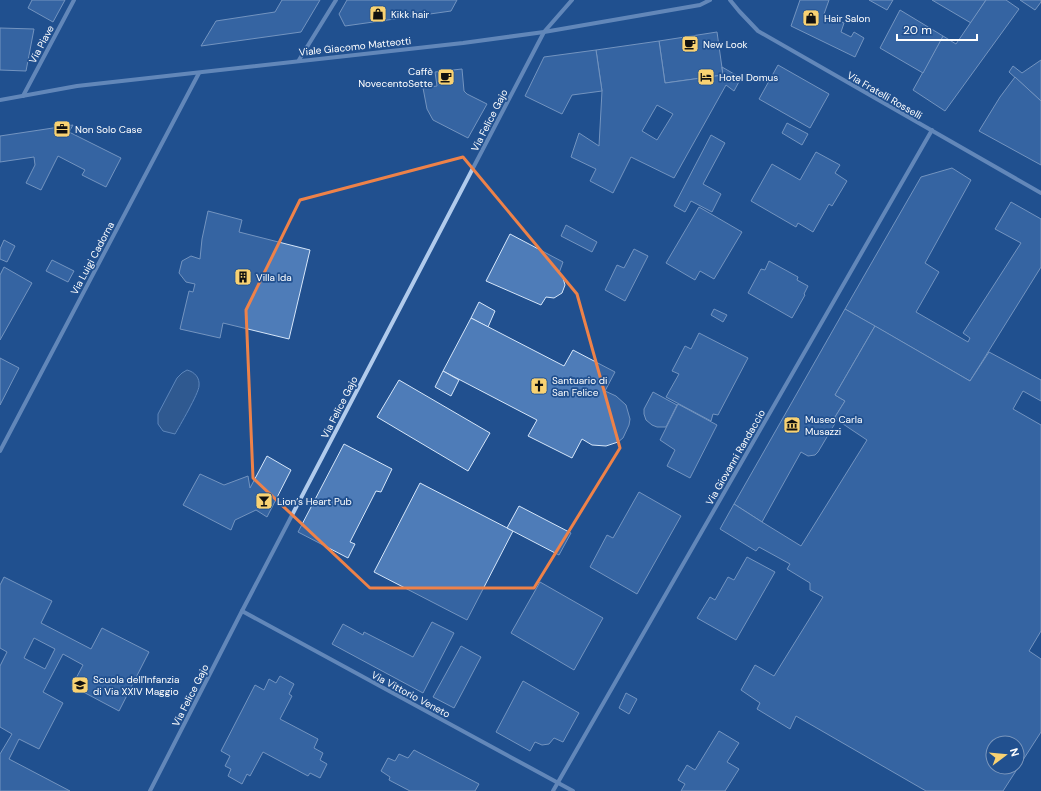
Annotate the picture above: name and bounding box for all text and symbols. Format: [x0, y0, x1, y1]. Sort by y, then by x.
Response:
shop icon: Kikk hair [368, 4, 388, 24]
place label: Kikk hair [391, 8, 430, 21]
shop icon: Hair Salon [801, 8, 821, 28]
place label: Hair Salon [824, 12, 870, 25]
scale bar [897, 16, 977, 42]
text: 20 m [903, 22, 932, 38]
street label: Via Piave [26, 23, 57, 66]
street label: Viale Giacomo Matteotti [298, 34, 412, 59]
cafe icon: New Look [680, 34, 700, 54]
place label: New Look [703, 38, 748, 51]
place label: Caffè NovecentoSette [358, 65, 433, 90]
cafe icon: Caffè NovecentoSette [436, 67, 456, 87]
hotel icon: Hotel Domus [696, 67, 716, 87]
street label: Via Fratelli Rosselli [845, 69, 925, 122]
place label: Hotel Domus [719, 71, 778, 84]
street label: Via Felice Gajo [468, 87, 511, 154]
office icon: Non Solo Case [52, 119, 72, 139]
place label: Non Solo Case [75, 123, 142, 136]
street label: Via Luigi Cadorna [68, 219, 117, 297]
building icon: Villa Ida [233, 267, 253, 287]
place label: Villa Ida [256, 271, 292, 284]
street label: Via Felice Gajo [318, 374, 361, 441]
place label: Santuario di San Felice [552, 374, 607, 399]
church icon: Santuario di San Felice [529, 376, 549, 396]
street label: Via Giovanni Randaccio [703, 407, 768, 507]
place label: Museo Carla Musazzi [805, 413, 862, 438]
museum icon: Museo Carla Musazzi [782, 415, 802, 435]
bar icon: Lion’s Heart Pub [254, 491, 274, 511]
place label: Lion’s Heart Pub [277, 495, 352, 508]
street label: Via Felice Gajo [169, 662, 212, 729]
street label: Via Vittorio Veneto [369, 668, 452, 721]
place label: Scuola dell'Infanzia di Via XXIV Maggio [93, 673, 179, 698]
school or university icon: Scuola dell'Infanzia di Via XXIV Maggio [70, 675, 90, 695]
north arrow [985, 735, 1025, 775]
text: N [1007, 746, 1022, 758]

